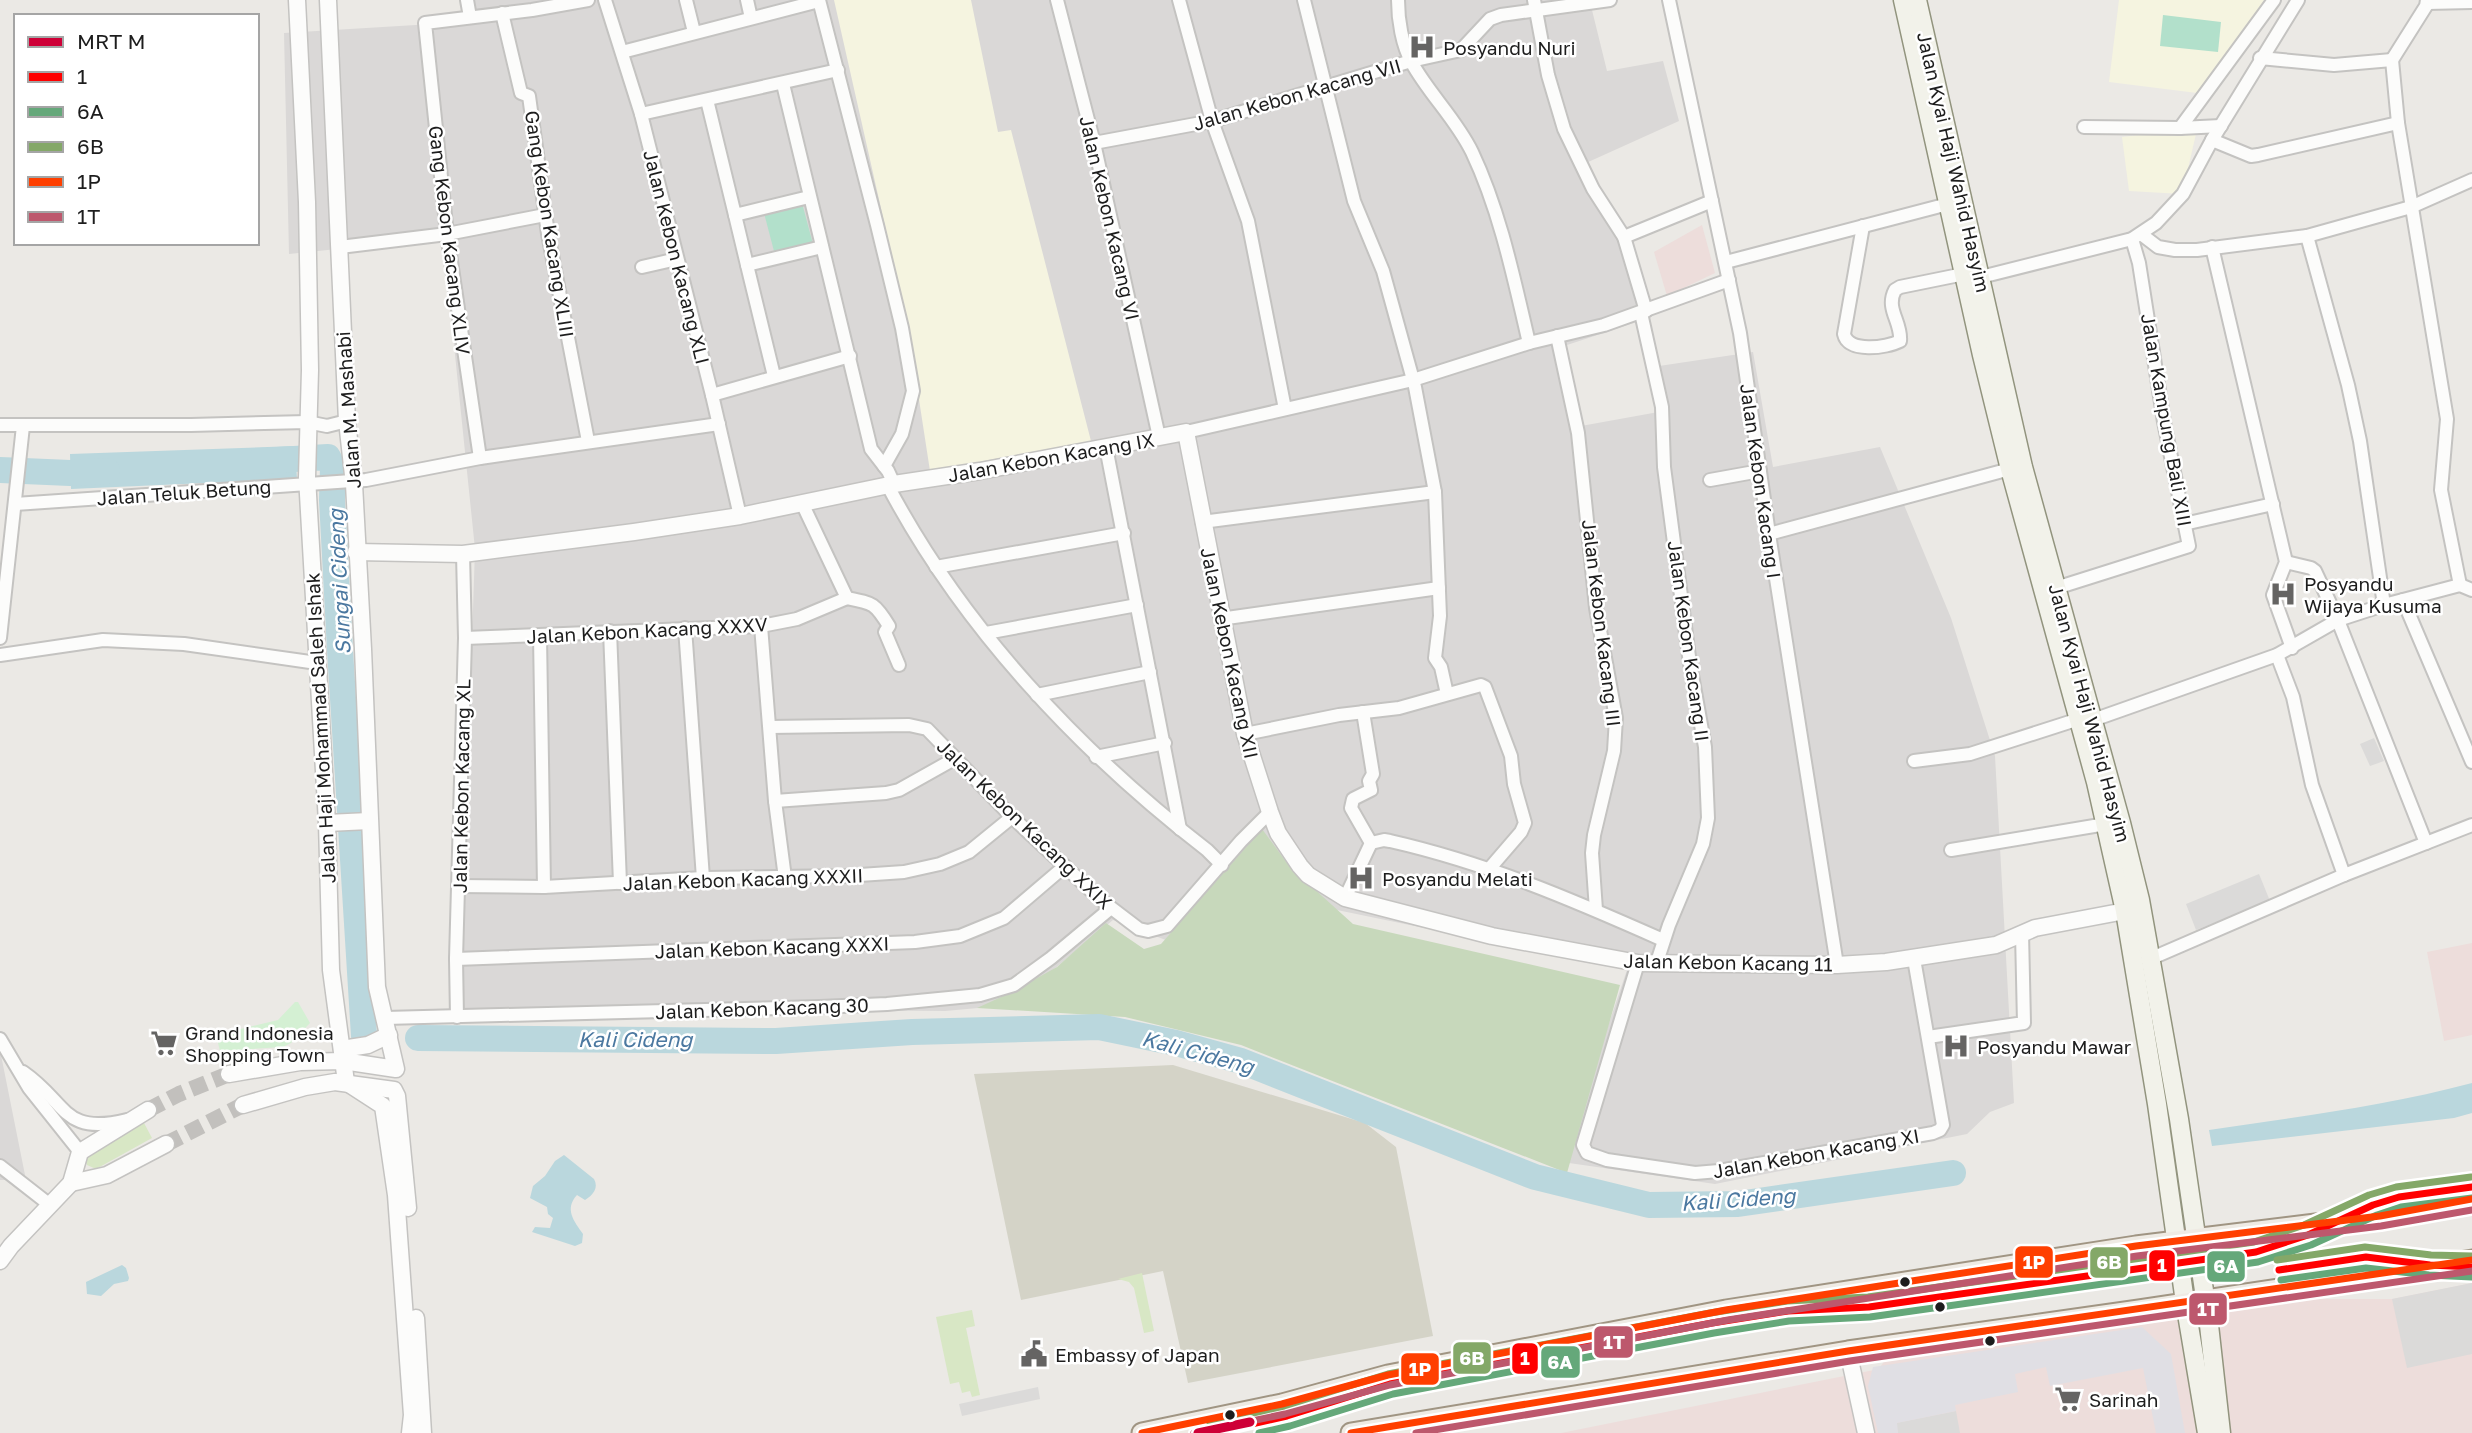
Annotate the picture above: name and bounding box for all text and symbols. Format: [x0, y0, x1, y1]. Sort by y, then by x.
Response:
legend [14, 14, 259, 245]
text: MRT M [77, 28, 145, 54]
street label: Jalan Kyai Haji Wahid Hasyim [1913, 29, 1995, 295]
hospital icon: Posyandu Nuri [1407, 32, 1437, 62]
place label: Posyandu Nuri [1443, 36, 1576, 59]
street label: Jalan Kebon Kacang VII [1190, 53, 1404, 135]
text: 1 [77, 63, 87, 89]
text: 6A [77, 98, 104, 124]
street label: Gang Kebon Kacang XLIII [521, 109, 579, 339]
street label: Jalan Kebon Kacang VI [1075, 113, 1145, 323]
street label: Gang Kebon Kacang XLIV [425, 124, 475, 356]
text: 6B [77, 133, 104, 159]
street label: Jalan Kebon Kacang XLI [639, 147, 715, 367]
text: 1P [77, 168, 101, 194]
text: 1T [77, 203, 100, 229]
street label: Jalan Kampung Bali XIII [2137, 312, 2197, 528]
street label: Jalan M. Mashabi [331, 331, 365, 489]
street label: Jalan Kebon Kacang I [1736, 382, 1786, 580]
street label: Jalan Kebon Kacang IX [946, 428, 1156, 486]
street label: Jalan Teluk Betung [96, 474, 272, 510]
water label: Sungai Cideng [322, 507, 356, 655]
street label: Jalan Kebon Kacang III [1578, 518, 1626, 728]
street label: Jalan Kebon Kacang II [1664, 539, 1714, 743]
street label: Jalan Kebon Kacang XII [1196, 545, 1264, 761]
street label: Jalan Haji Mohammad Saleh Ishak [300, 572, 340, 884]
place label: Posyandu Wijaya Kusuma [2304, 572, 2442, 617]
hospital icon: Posyandu Wijaya Kusuma [2268, 579, 2298, 609]
street label: Jalan Kyai Haji Wahid Hasyim [2044, 581, 2136, 845]
street label: Jalan Kebon Kacang XXXV [526, 612, 768, 648]
street label: Jalan Kebon Kacang XL [448, 679, 474, 893]
street label: Jalan Kebon Kacang XXIX [933, 734, 1117, 914]
street label: Jalan Kebon Kacang XXXII [622, 863, 864, 895]
hospital icon: Posyandu Melati [1346, 863, 1376, 893]
place label: Posyandu Melati [1382, 867, 1533, 890]
street label: Jalan Kebon Kacang XXXI [654, 931, 890, 963]
street label: Jalan Kebon Kacang 11 [1623, 949, 1833, 975]
street label: Jalan Kebon Kacang 30 [655, 993, 869, 1023]
place label: Grand Indonesia Shopping Town [185, 1021, 334, 1066]
water label: Kali Cideng [1139, 1025, 1259, 1080]
water label: Kali Cideng [578, 1026, 694, 1052]
supermarket icon: Grand Indonesia Shopping Town [149, 1028, 179, 1058]
hospital icon: Posyandu Mawar [1941, 1031, 1971, 1061]
place label: Posyandu Mawar [1977, 1035, 2132, 1058]
street label: Jalan Kebon Kacang XI [1711, 1124, 1921, 1182]
water label: Kali Cideng [1680, 1182, 1798, 1216]
line badge: 1P [2014, 1245, 2054, 1279]
line badge: 6B [2089, 1246, 2129, 1279]
line badge: 1 [2148, 1249, 2176, 1282]
text: 1P [2023, 1250, 2046, 1273]
text: 6B [2096, 1250, 2122, 1273]
line badge: 6A [2206, 1250, 2246, 1283]
text: 1 [2157, 1253, 2167, 1276]
text: 6A [2213, 1254, 2239, 1277]
unlabelled marker [1898, 1275, 1912, 1289]
line badge: 1T [2188, 1292, 2228, 1326]
text: 1T [2197, 1297, 2219, 1320]
unlabelled marker [1933, 1300, 1947, 1314]
line badge: 1T [1593, 1325, 1634, 1359]
text: 1T [1603, 1330, 1625, 1353]
unlabelled marker [1983, 1334, 1997, 1348]
public building icon: Embassy of Japan [1019, 1339, 1049, 1369]
line badge: 6B [1452, 1341, 1492, 1375]
line badge: 1 [1511, 1342, 1539, 1375]
place label: Embassy of Japan [1055, 1343, 1220, 1366]
line badge: 6A [1540, 1345, 1581, 1379]
text: 6B [1459, 1346, 1485, 1369]
text: 1 [1520, 1346, 1530, 1369]
text: 6A [1547, 1350, 1573, 1373]
line badge: 1P [1400, 1352, 1440, 1386]
text: 1P [1409, 1357, 1432, 1380]
supermarket icon: Sarinah [2053, 1384, 2083, 1414]
place label: Sarinah [2089, 1388, 2159, 1411]
unlabelled marker [1223, 1408, 1237, 1422]

